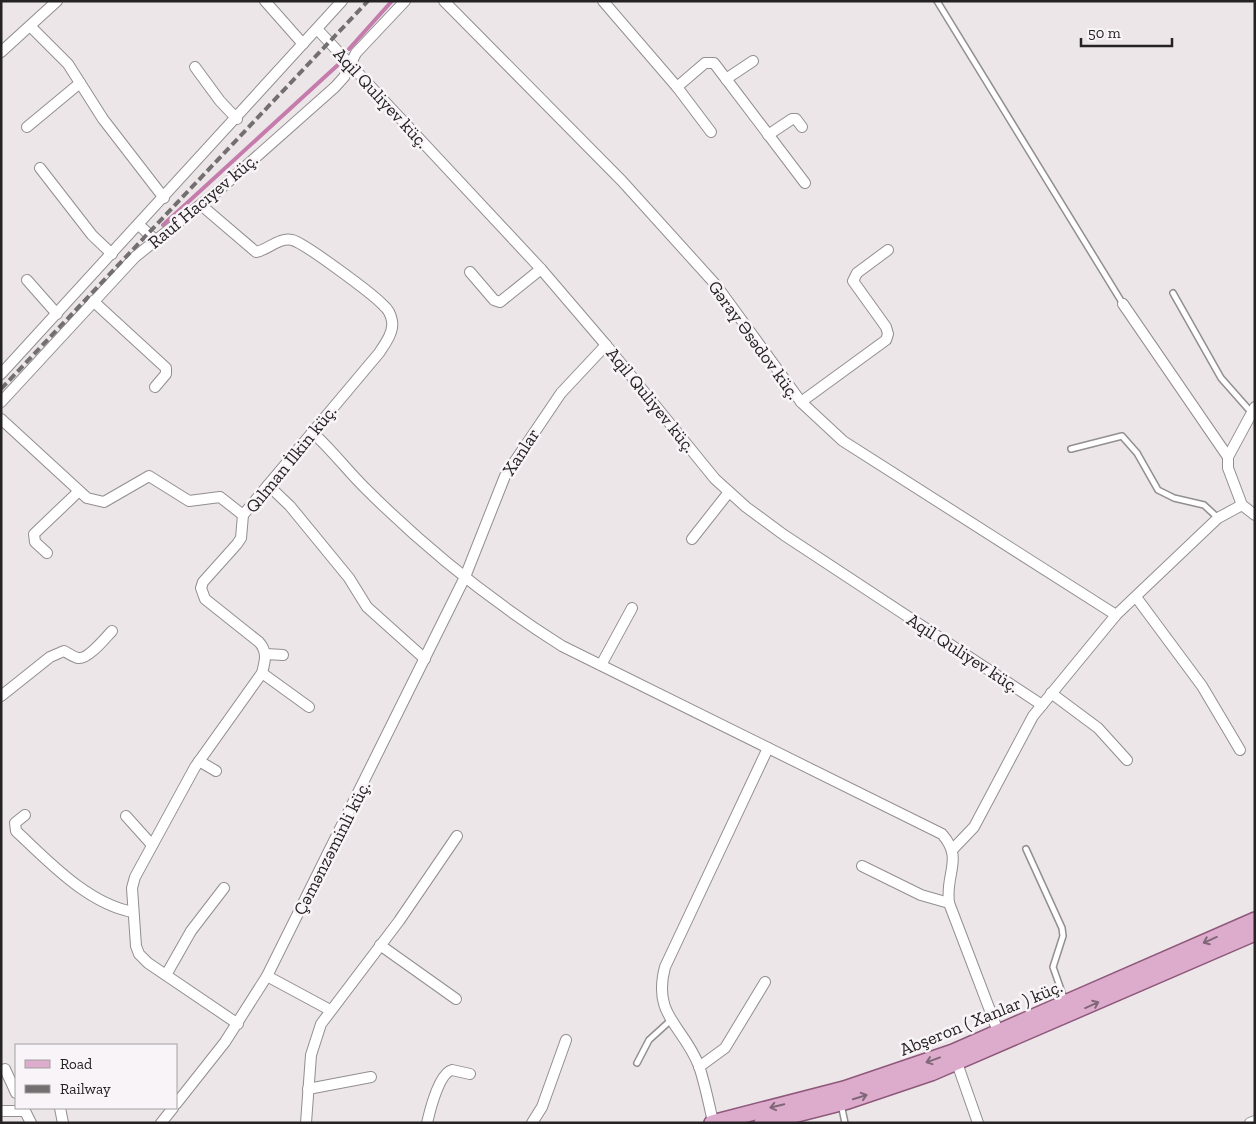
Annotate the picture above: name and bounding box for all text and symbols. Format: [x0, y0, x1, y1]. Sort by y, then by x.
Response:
scale bar [1081, 15, 1172, 47]
text: 50 m [1088, 24, 1121, 42]
street label: Aqil Quliyev küç. [329, 43, 433, 153]
street label: Rauf Hacıyev küç. [144, 149, 262, 253]
street label: Gəray Əsədov küç. [704, 276, 804, 404]
street label: Aqil Quliyev küç. [602, 343, 700, 457]
street label: Qılman İlkin küç. [241, 401, 341, 517]
street label: Xanlar [498, 424, 544, 480]
street label: Aqil Quliyev küç. [903, 609, 1023, 697]
street label: Çəmənzəminli küç. [289, 777, 375, 919]
one-way arrow [1203, 935, 1218, 945]
street label: Abşeron ( Xanlar ) küç. [896, 975, 1066, 1061]
one-way arrow [1084, 999, 1099, 1009]
legend [15, 1044, 178, 1109]
text: Road [60, 1055, 93, 1073]
one-way arrow [925, 1056, 941, 1065]
text: Railway [60, 1080, 111, 1098]
one-way arrow [852, 1092, 868, 1102]
one-way arrow [770, 1102, 786, 1111]

